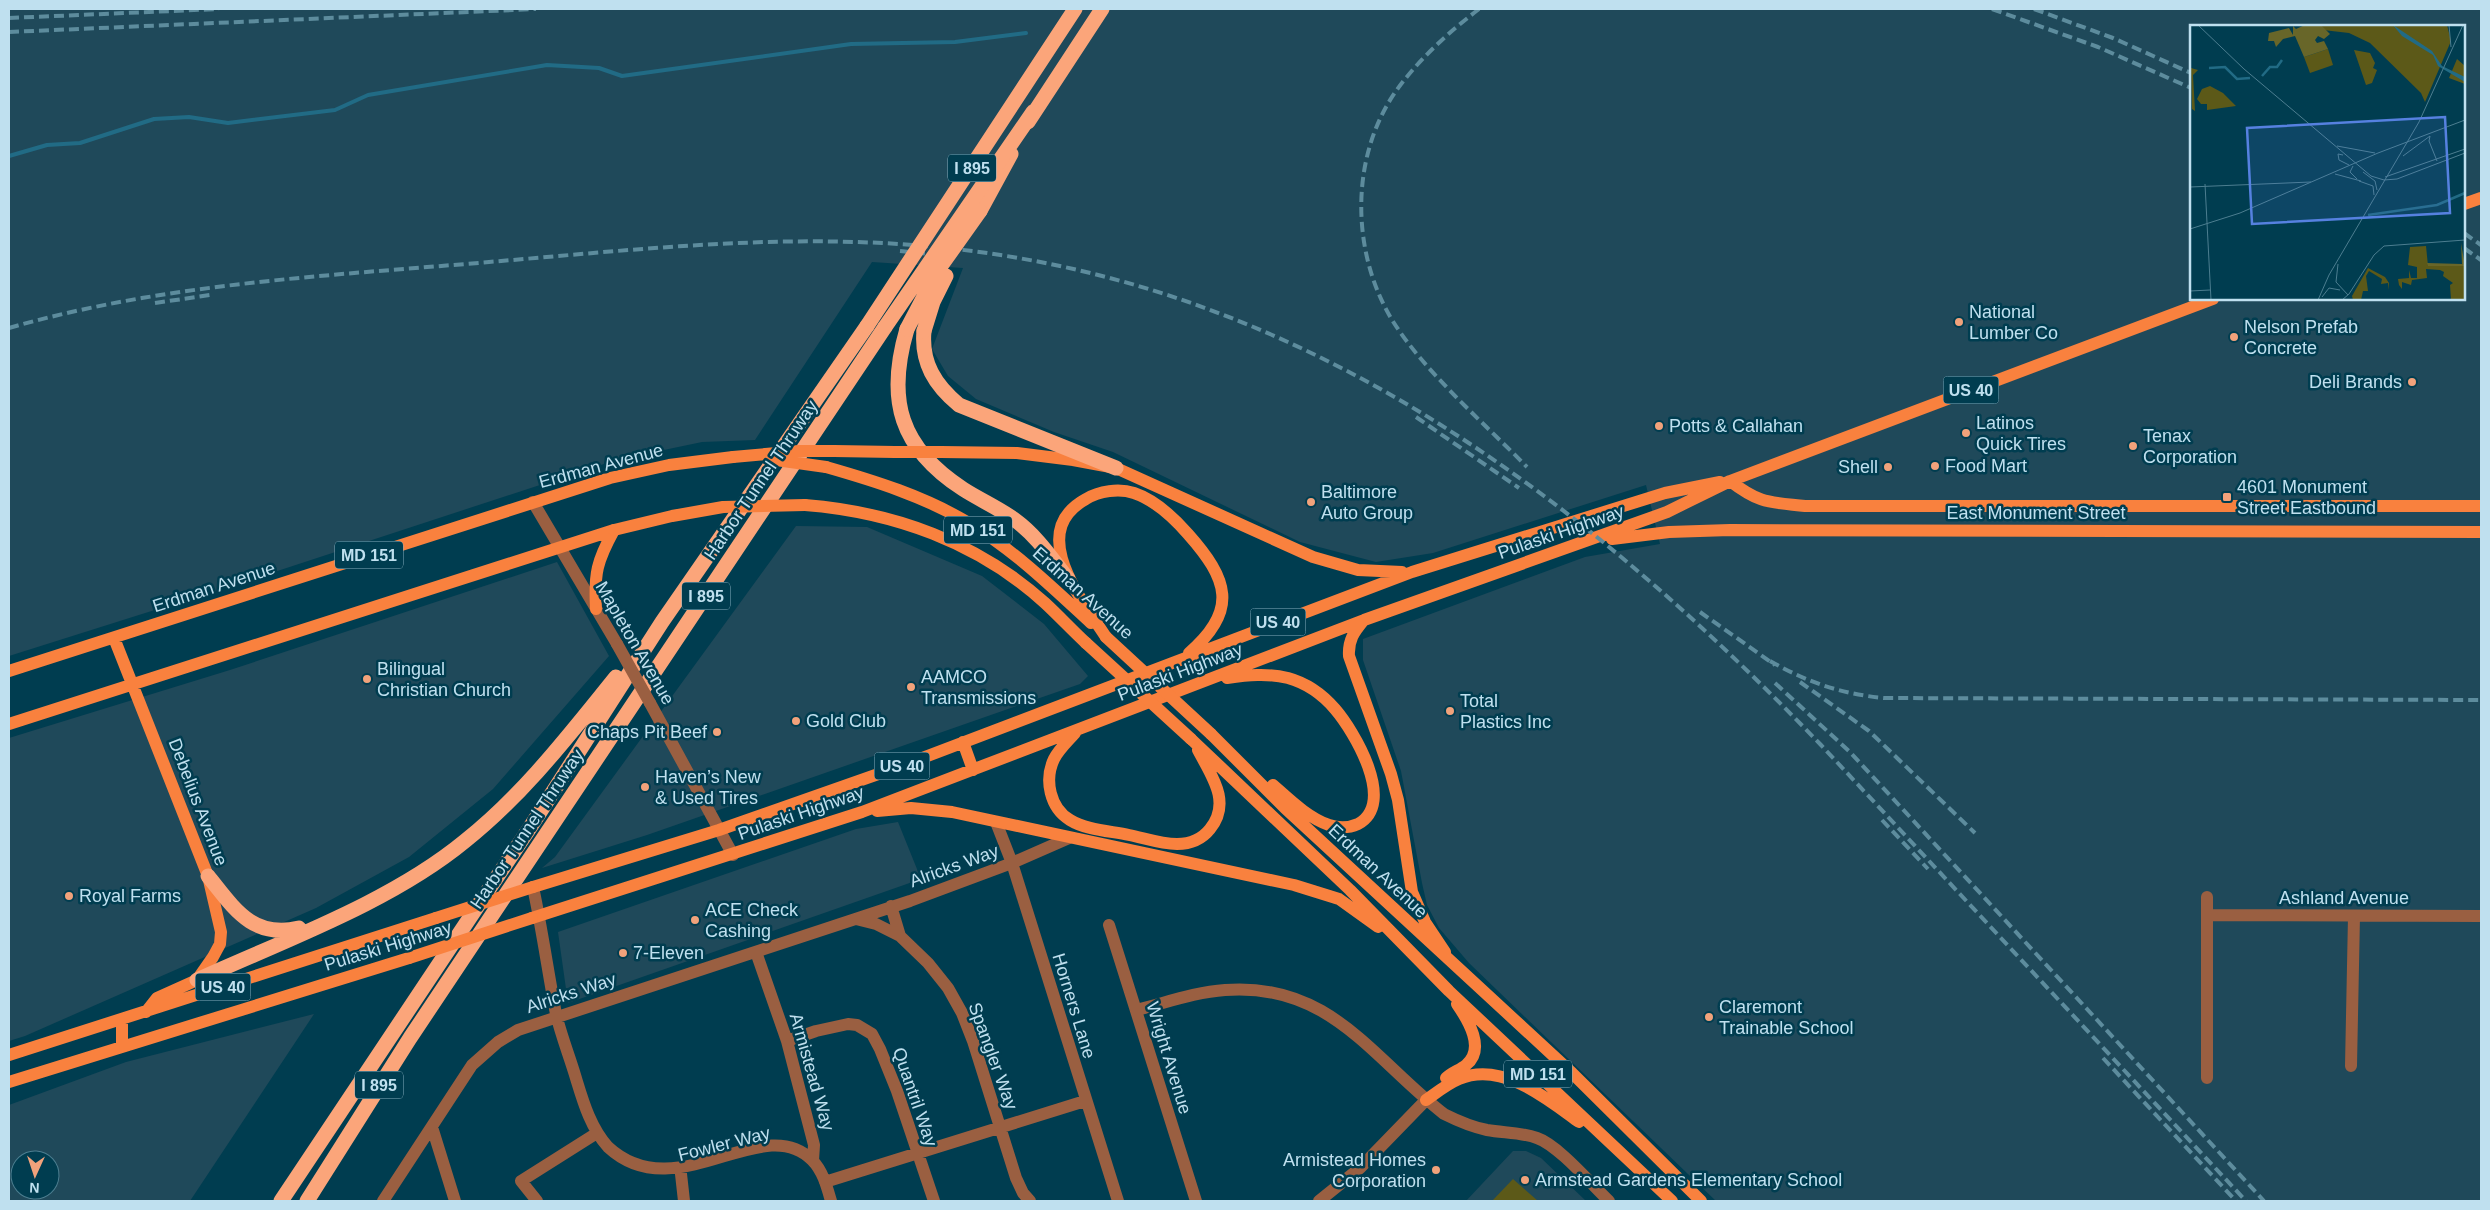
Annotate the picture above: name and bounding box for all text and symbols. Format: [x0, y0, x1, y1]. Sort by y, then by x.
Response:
inset map [2190, 25, 2465, 300]
road number: I 895 [948, 154, 996, 182]
place label: National Lumber Co [1969, 302, 2058, 343]
marker: National Lumber Co [1953, 316, 1965, 328]
place label: Nelson Prefab Concrete [2244, 317, 2358, 358]
marker: Nelson Prefab Concrete [2228, 331, 2240, 343]
place label: Deli Brands [2309, 372, 2402, 392]
road number: US 40 [1944, 376, 1998, 404]
marker: Deli Brands [2406, 376, 2418, 388]
street label: Harbor Tunnel Thruway [700, 397, 822, 563]
place label: Latinos Quick Tires [1976, 413, 2066, 454]
place label: Potts & Callahan [1669, 416, 1803, 436]
marker: Potts & Callahan [1653, 420, 1665, 432]
place label: Tenax Corporation [2143, 426, 2237, 467]
marker: Latinos Quick Tires [1960, 427, 1972, 439]
street label: Erdman Avenue [537, 440, 665, 492]
marker: Tenax Corporation [2127, 440, 2139, 452]
place label: Food Mart [1945, 456, 2027, 476]
place label: Shell [1838, 457, 1878, 477]
marker: Food Mart [1929, 460, 1941, 472]
marker: Shell [1882, 461, 1894, 473]
place label: 4601 Monument Street Eastbound [2237, 477, 2376, 518]
place label: Baltimore Auto Group [1321, 482, 1413, 523]
marker: 4601 Monument Street Eastbound [2221, 491, 2233, 503]
marker: Baltimore Auto Group [1305, 496, 1317, 508]
street label: Pulaski Highway [1495, 501, 1627, 563]
street label: East Monument Street [1946, 503, 2126, 523]
road number: MD 151 [944, 516, 1012, 544]
road number: MD 151 [335, 542, 403, 568]
street label: Erdman Avenue [1029, 543, 1137, 643]
street label: Erdman Avenue [150, 558, 278, 616]
street label: Mapleton Avenue [592, 578, 678, 708]
road number: I 895 [682, 582, 730, 610]
road number: US 40 [1250, 608, 1306, 636]
street label: Pulaski Highway [1115, 639, 1245, 705]
place label: Bilingual Christian Church [377, 659, 511, 700]
place label: AAMCO Transmissions [921, 667, 1036, 708]
marker: Bilingual Christian Church [361, 673, 373, 685]
marker: AAMCO Transmissions [905, 681, 917, 693]
place label: Total Plastics Inc [1460, 691, 1551, 732]
marker: Total Plastics Inc [1444, 705, 1456, 717]
place label: Gold Club [806, 711, 886, 731]
marker: Gold Club [790, 715, 802, 727]
place label: Chaps Pit Beef [587, 722, 708, 742]
marker: Chaps Pit Beef [711, 726, 723, 738]
street label: Debelius Avenue [165, 736, 231, 868]
street label: Harbor Tunnel Thruway [466, 746, 588, 912]
road number: US 40 [874, 752, 930, 779]
place label: Haven’s New & Used Tires [655, 767, 762, 808]
marker: Haven’s New & Used Tires [639, 781, 651, 793]
street label: Pulaski Highway [735, 782, 867, 844]
street label: Erdman Avenue [1324, 820, 1432, 922]
street label: Alricks Way [907, 841, 1001, 891]
place label: Royal Farms [79, 886, 181, 906]
street label: Ashland Avenue [2279, 888, 2409, 908]
marker: Royal Farms [63, 890, 75, 902]
place label: ACE Check Cashing [705, 900, 799, 941]
marker: ACE Check Cashing [689, 914, 701, 926]
street label: Pulaski Highway [322, 917, 454, 975]
place label: 7-Eleven [633, 943, 704, 963]
marker: 7-Eleven [617, 947, 629, 959]
street label: Horners Lane [1048, 951, 1100, 1061]
street label: Alricks Way [524, 969, 618, 1017]
road number: US 40 [196, 974, 250, 1000]
place label: Claremont Trainable School [1719, 997, 1853, 1038]
street label: Wright Avenue [1142, 999, 1196, 1117]
street label: Spangler Way [964, 1000, 1022, 1112]
street label: Armistead Way [786, 1011, 838, 1133]
marker: Claremont Trainable School [1703, 1011, 1715, 1023]
street label: Quantril Way [889, 1045, 941, 1149]
road number: MD 151 [1504, 1060, 1572, 1088]
road number: I 895 [355, 1072, 403, 1098]
street label: Fowler Way [676, 1123, 772, 1165]
north arrow [10, 1150, 60, 1200]
place label: Armistead Homes Corporation [1283, 1150, 1426, 1191]
marker: Armistead Homes Corporation [1430, 1164, 1442, 1176]
place label: Armstead Gardens Elementary School [1535, 1170, 1842, 1190]
marker: Armstead Gardens Elementary School [1519, 1174, 1531, 1186]
text: N [29, 1180, 40, 1196]

